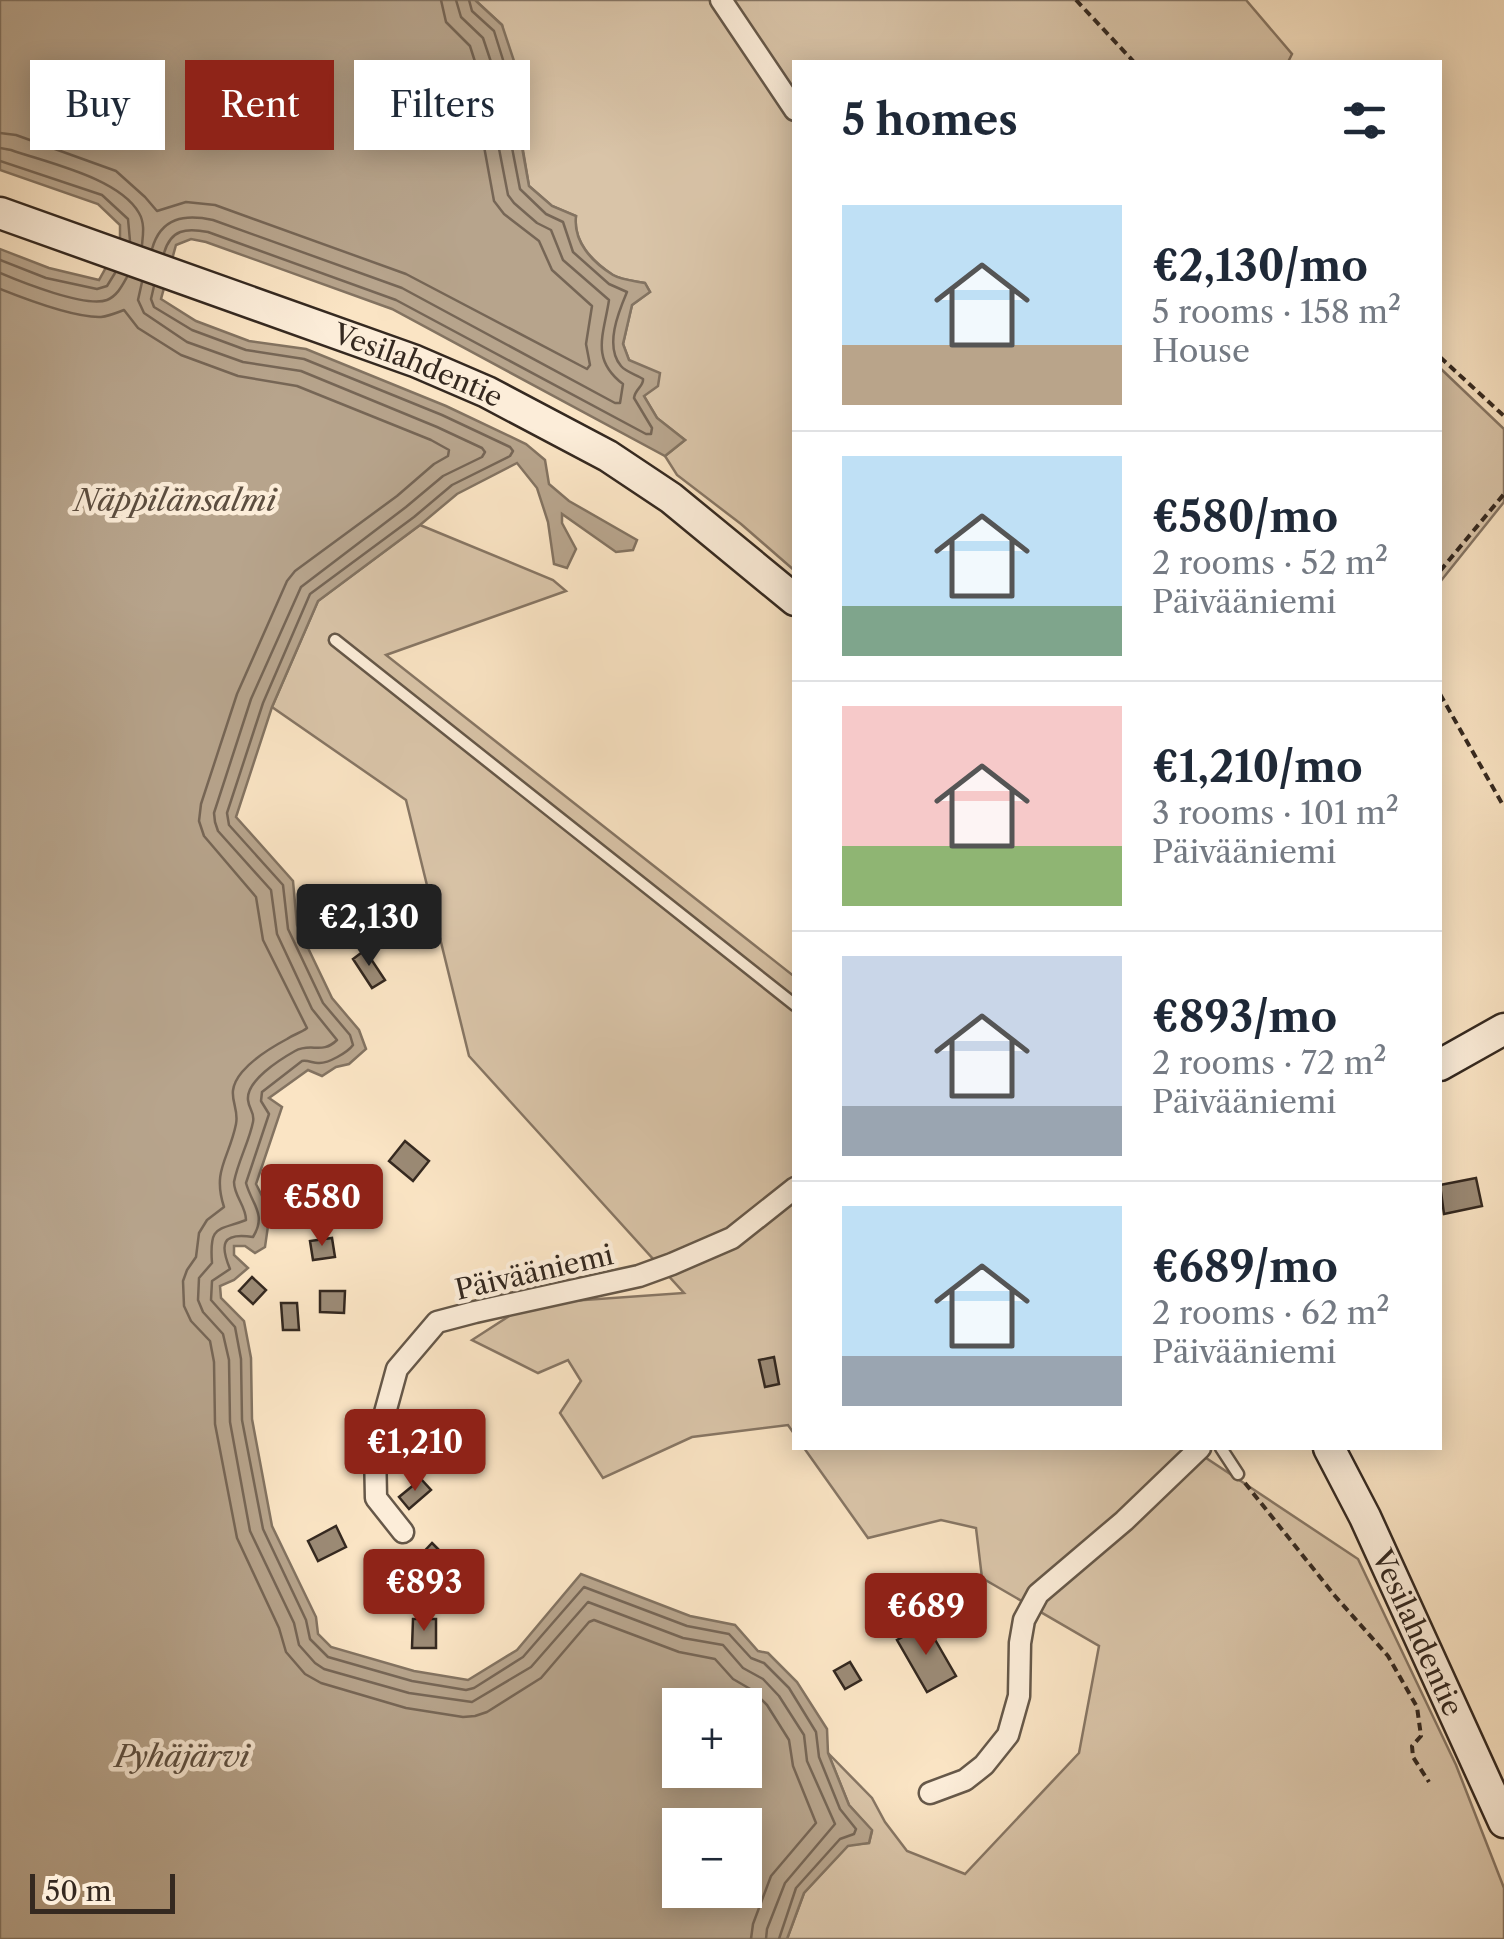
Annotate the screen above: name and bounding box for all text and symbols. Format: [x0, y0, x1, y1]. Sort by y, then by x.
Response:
chip: Buy [30, 60, 165, 150]
chip: Rent [185, 60, 334, 150]
chip: Filters [354, 60, 530, 150]
icon: filters [1337, 93, 1392, 148]
text: 5 homes [842, 94, 1018, 146]
text: €2,130/mo [1152, 240, 1368, 292]
icon: home [922, 245, 1042, 365]
text: 5 rooms · 158 m² [1152, 292, 1401, 331]
street label: Vesilahdentie [328, 316, 509, 414]
text: House [1152, 331, 1250, 370]
water label: Näppilänsalmi [72, 482, 278, 519]
text: €580/mo [1152, 491, 1338, 543]
icon: home [922, 496, 1042, 616]
text: 2 rooms · 52 m² [1152, 543, 1388, 582]
text: Päivääniemi [1152, 582, 1336, 621]
text: €1,210/mo [1152, 741, 1363, 793]
icon: home [922, 746, 1042, 866]
text: 3 rooms · 101 m² [1152, 793, 1399, 832]
text: Päivääniemi [1152, 832, 1336, 871]
pin: €2,130 [288, 884, 450, 969]
text: €2,130 [319, 897, 419, 936]
text: €893/mo [1152, 991, 1337, 1043]
icon: home [922, 996, 1042, 1116]
text: 2 rooms · 72 m² [1152, 1043, 1387, 1082]
text: Päivääniemi [1152, 1082, 1336, 1121]
pin: €580 [263, 1164, 381, 1249]
text: €580 [283, 1177, 361, 1216]
street label: Päivääniemi [452, 1237, 616, 1307]
text: €689/mo [1152, 1241, 1338, 1293]
icon: home [922, 1246, 1042, 1366]
text: 2 rooms · 62 m² [1152, 1293, 1390, 1332]
text: Päivääniemi [1152, 1332, 1336, 1371]
pin: €1,210 [334, 1409, 496, 1494]
text: €1,210 [367, 1422, 463, 1461]
street label: Vesilahdentie [1365, 1543, 1470, 1721]
pin: €893 [365, 1549, 483, 1634]
text: €893 [385, 1562, 463, 1601]
pin: €689 [867, 1573, 985, 1658]
text: €689 [887, 1586, 965, 1625]
map controls [662, 1688, 762, 1908]
button: + [662, 1688, 762, 1788]
water label: Pyhäjärvi [113, 1738, 251, 1775]
button: − [662, 1808, 762, 1908]
scale bar [30, 1869, 175, 1914]
text: 50 m [45, 1874, 112, 1908]

